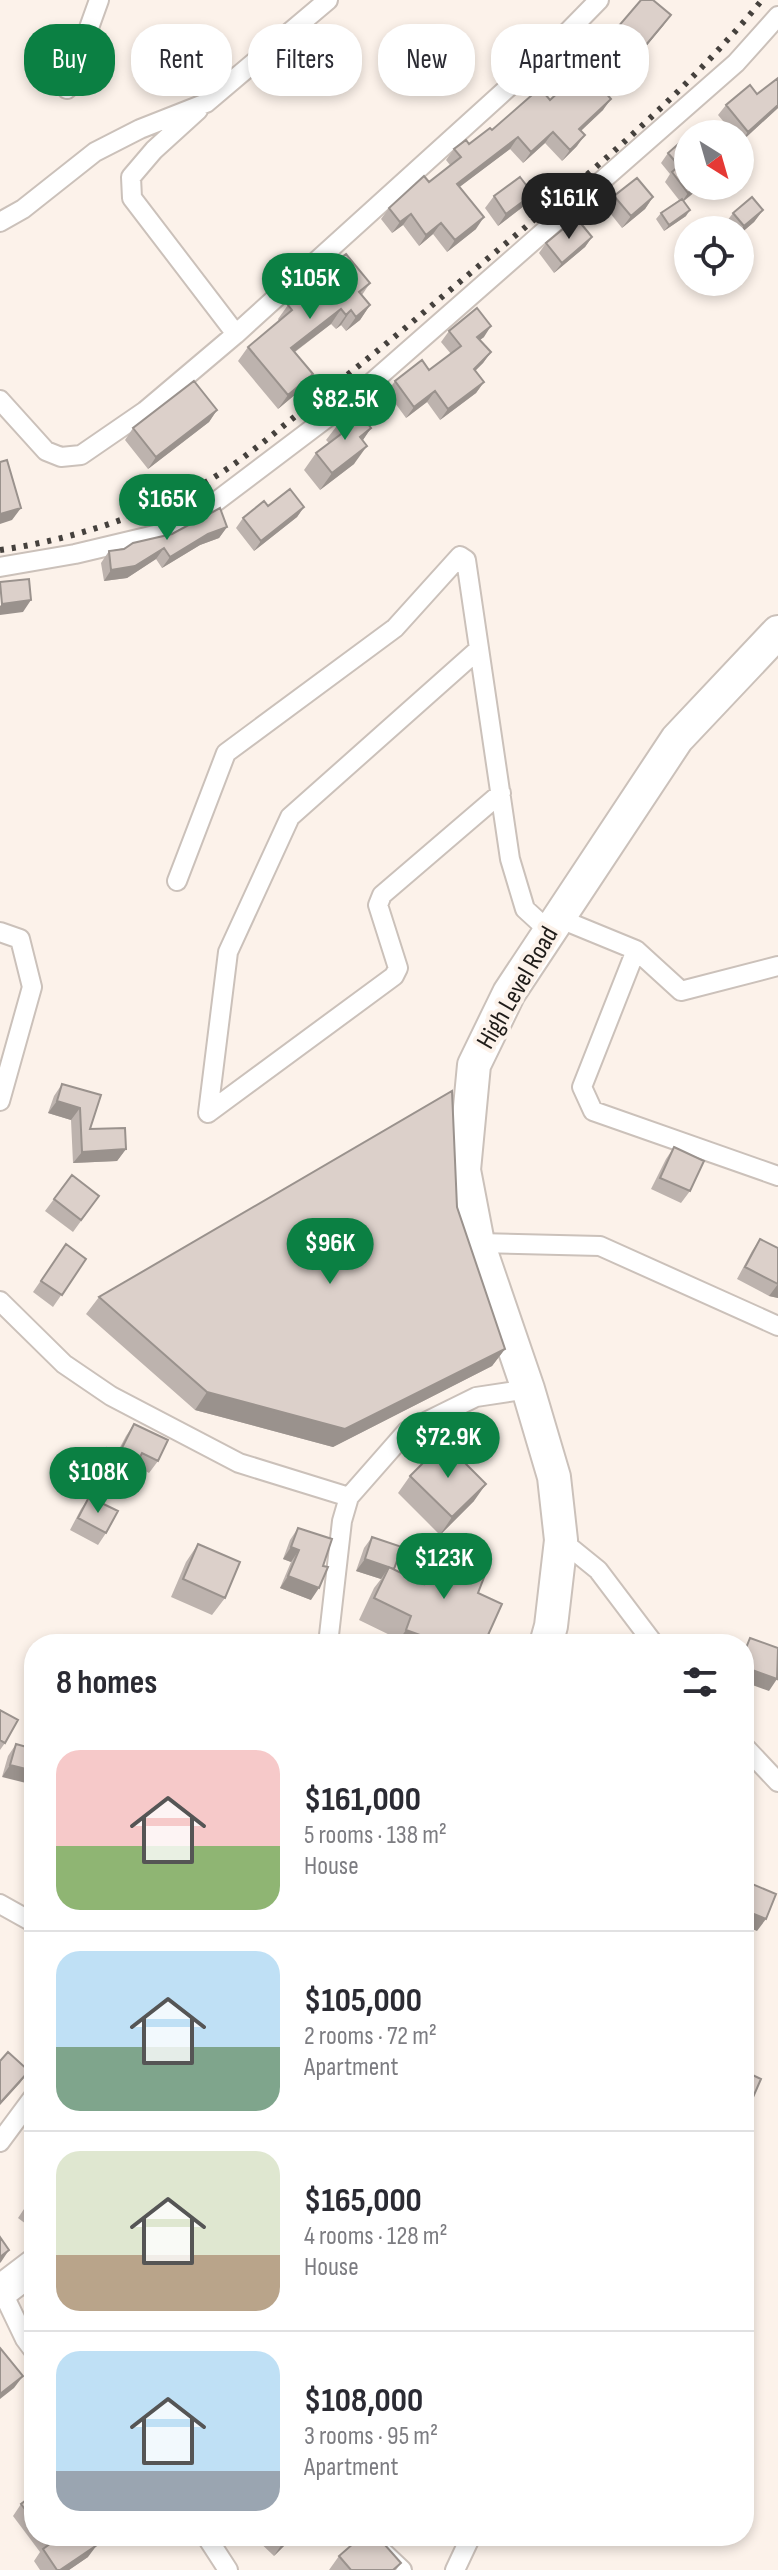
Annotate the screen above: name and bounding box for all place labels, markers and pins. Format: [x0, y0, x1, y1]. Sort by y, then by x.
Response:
pin: $161K [513, 173, 625, 241]
pin: $105K [254, 253, 366, 321]
pin: $82.5K [280, 374, 410, 442]
pin: $165K [111, 474, 223, 542]
pin: $96K [283, 1218, 377, 1286]
pin: $72.9K [383, 1412, 513, 1480]
pin: $108K [42, 1447, 154, 1515]
pin: $123K [388, 1533, 500, 1601]

